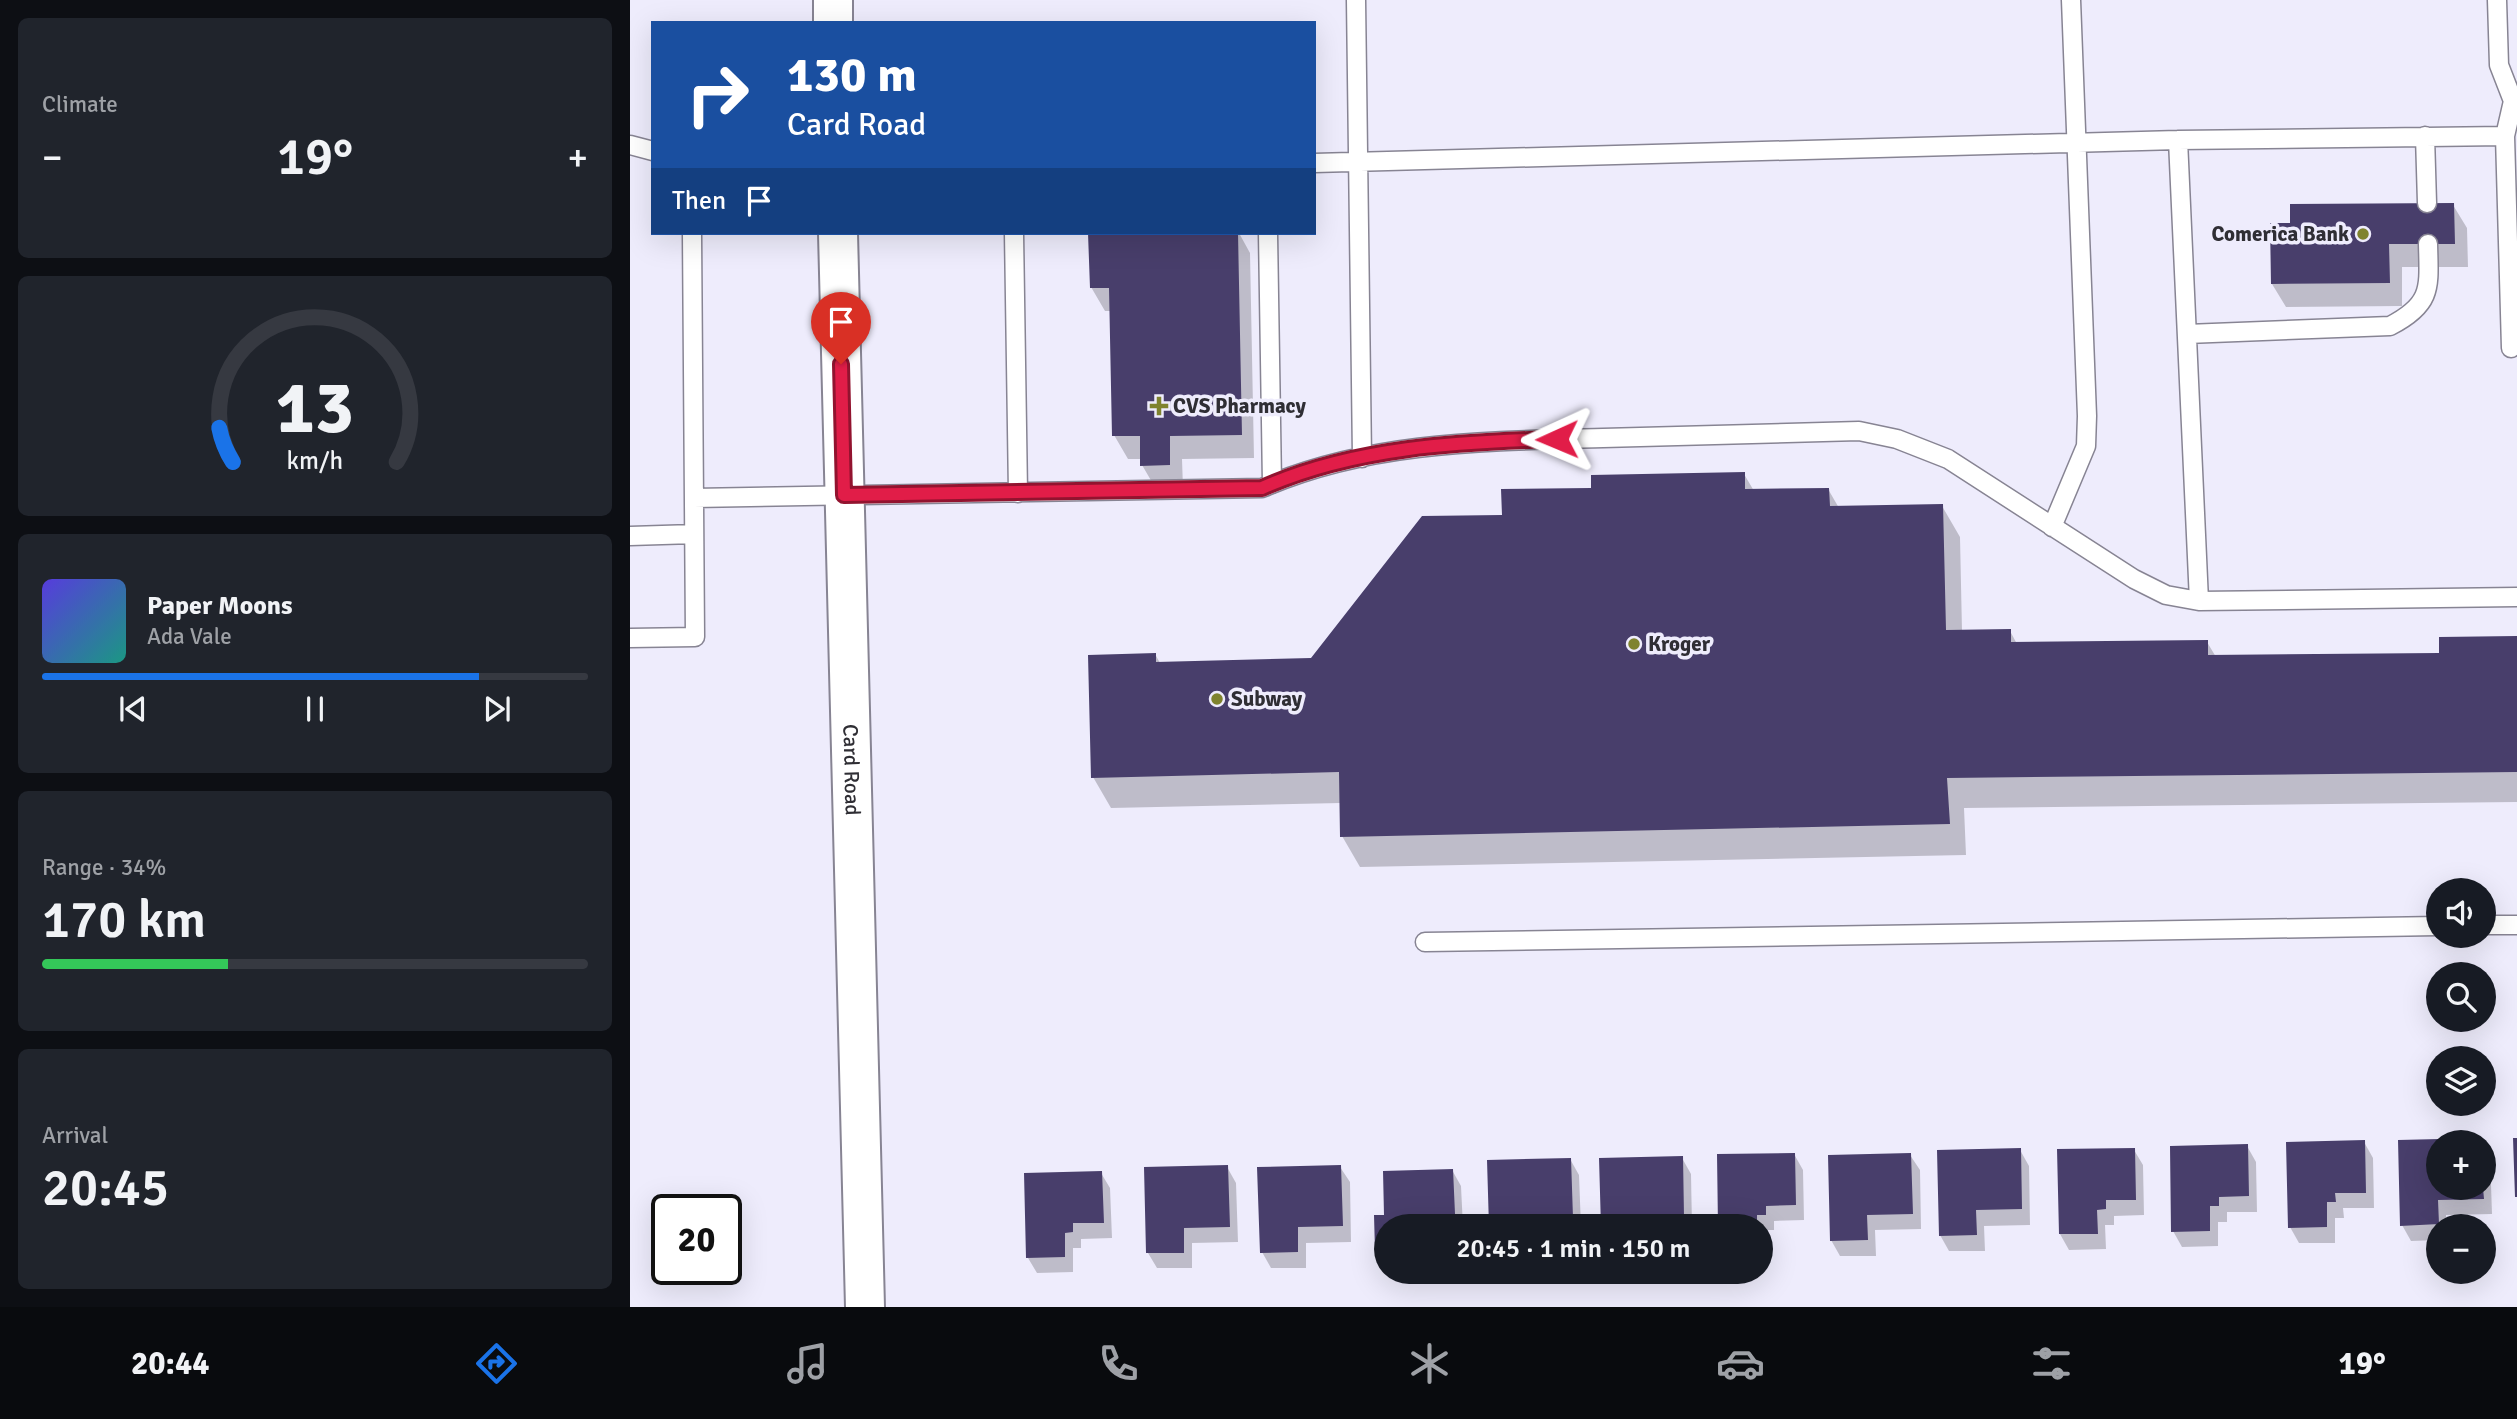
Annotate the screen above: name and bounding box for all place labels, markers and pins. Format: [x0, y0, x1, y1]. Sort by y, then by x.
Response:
place label: Comerica Bank [2211, 221, 2349, 247]
marker: Comerica Bank [2355, 226, 2371, 242]
pin [811, 292, 871, 364]
place label: CVS Pharmacy [1173, 393, 1307, 419]
marker: CVS Pharmacy [1151, 398, 1167, 414]
place label: Kroger [1648, 631, 1711, 657]
marker: Kroger [1626, 636, 1642, 652]
place label: Subway [1231, 686, 1303, 712]
marker: Subway [1209, 691, 1225, 707]

